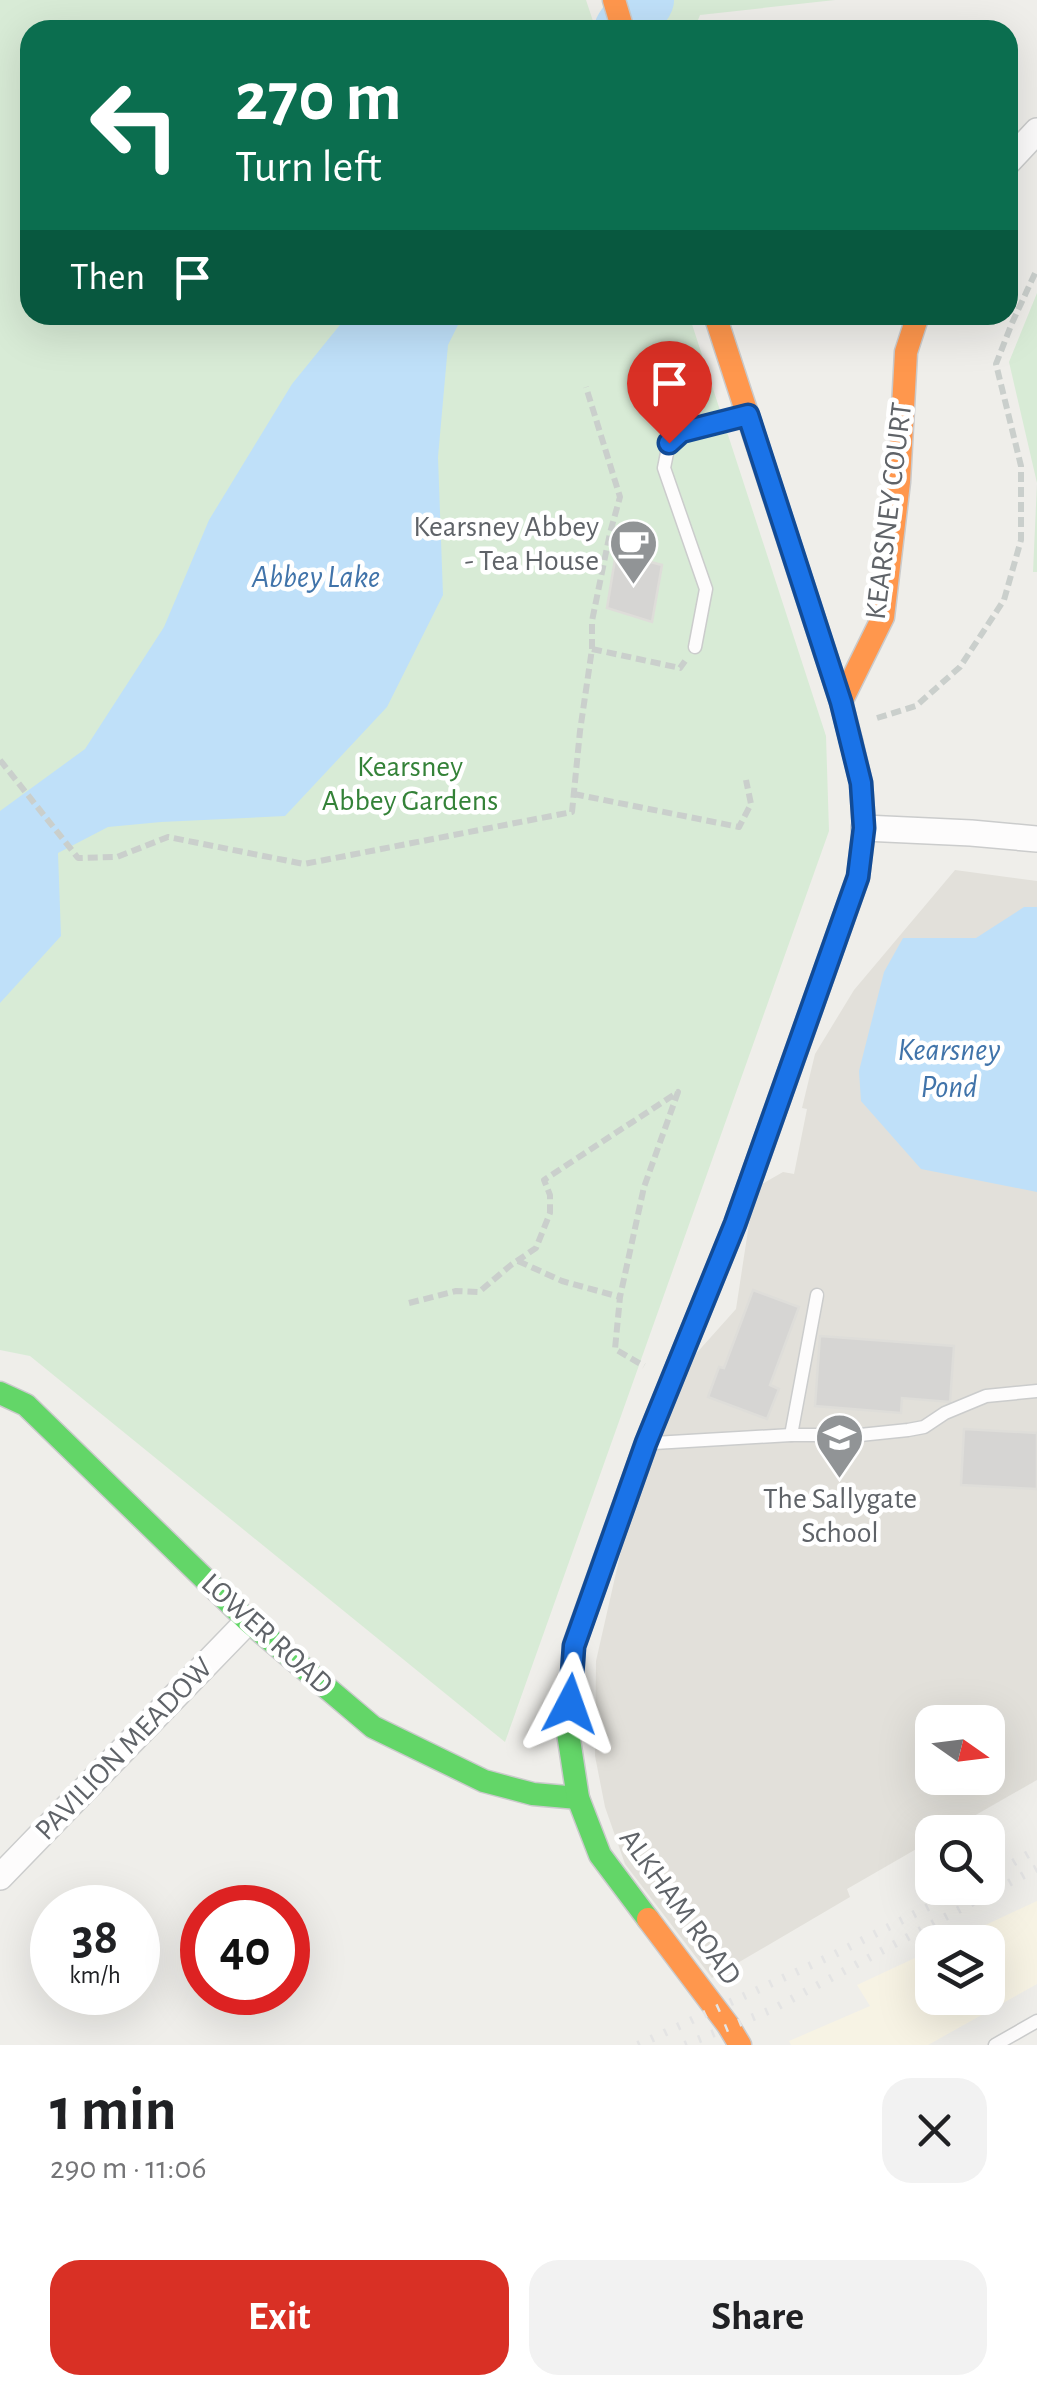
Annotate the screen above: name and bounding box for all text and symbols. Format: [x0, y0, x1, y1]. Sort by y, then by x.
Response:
icon: left [70, 60, 200, 190]
text: 270 m [235, 63, 402, 133]
text: Turn left [235, 145, 382, 190]
icon: arrive [165, 250, 220, 305]
text: Then [70, 259, 145, 297]
pin [627, 341, 712, 444]
icon: arrive [642, 356, 697, 411]
street label: KEARSNEY COURT [861, 400, 917, 621]
place label: Kearsney Abbey - Tea House [413, 512, 599, 576]
cafe icon: Kearsney Abbey - Tea House [608, 518, 660, 586]
water label: Abbey Lake [251, 561, 380, 593]
park label: Kearsney Abbey Gardens [322, 752, 498, 816]
water label: Kearsney Pond [898, 1034, 1000, 1103]
school or university icon: The Sallygate School [814, 1412, 866, 1480]
place label: The Sallygate School [763, 1484, 917, 1548]
street label: LOWER ROAD [196, 1568, 338, 1700]
street label: PAVILION MEADOW [30, 1652, 218, 1846]
position arrow [518, 1652, 622, 1756]
north arrow [915, 1705, 1005, 1795]
map controls [915, 1705, 1005, 2015]
button: search [915, 1815, 1005, 1905]
street label: ALKHAM ROAD [614, 1824, 746, 1990]
speed limit sign: 40 [180, 1885, 310, 2015]
text: 38 [72, 1913, 118, 1963]
button: layers [915, 1925, 1005, 2015]
text: km/h [69, 1963, 121, 1988]
button: close [882, 2078, 987, 2183]
text: 1 min [50, 2081, 176, 2141]
text: 290 m · 11:06 [50, 2152, 207, 2184]
button: Exit [50, 2260, 509, 2375]
button: Share [529, 2260, 987, 2375]

